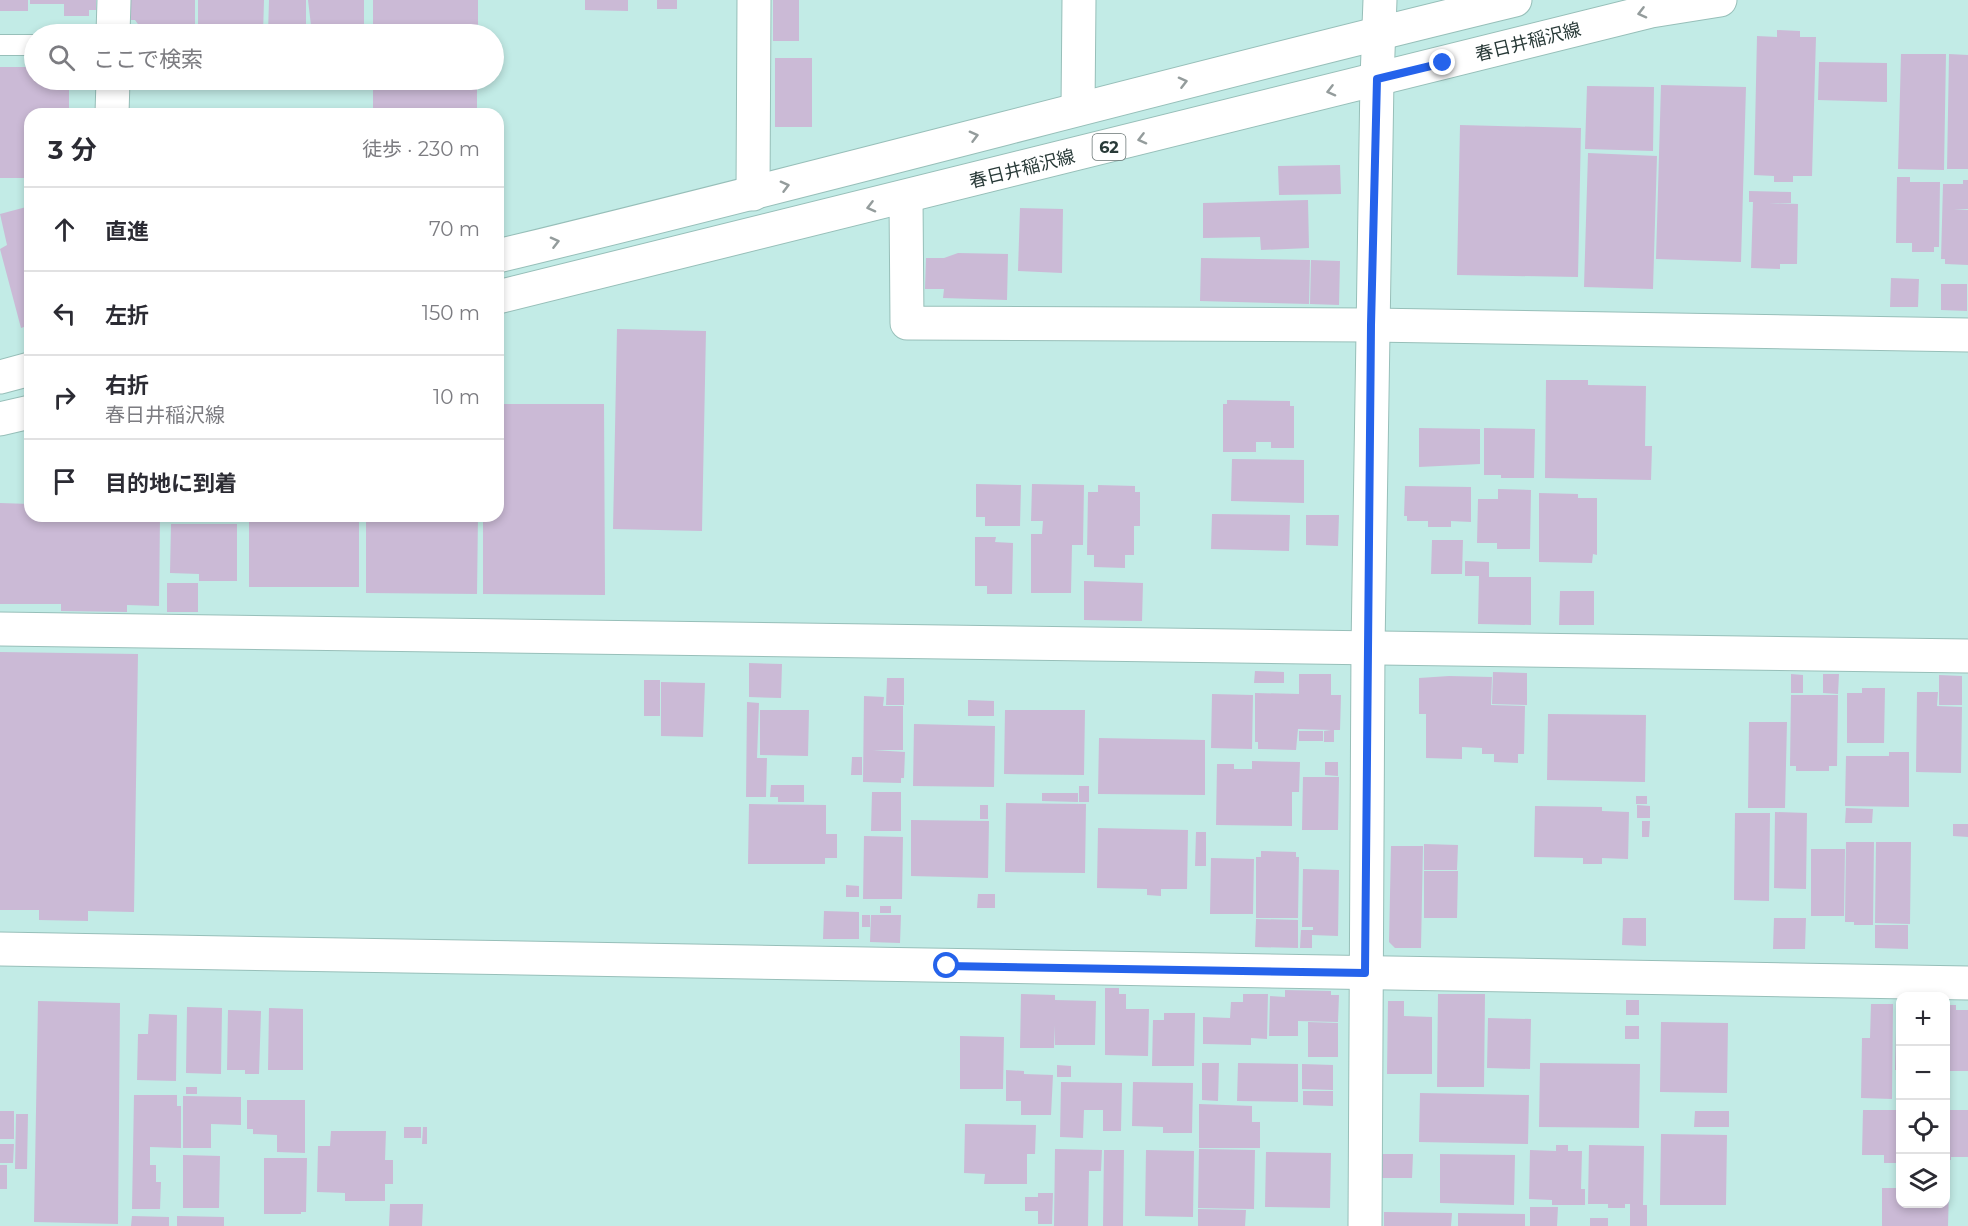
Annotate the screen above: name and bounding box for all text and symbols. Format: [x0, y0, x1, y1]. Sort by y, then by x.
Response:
one-way arrow [1637, 6, 1647, 19]
street label: 春日井稲沢線 [1473, 18, 1583, 66]
search box [24, 24, 504, 90]
icon: search [45, 41, 78, 74]
text: ここで検索 [93, 46, 203, 73]
route end [1429, 49, 1455, 75]
one-way arrow [1178, 77, 1188, 90]
one-way arrow [1326, 84, 1336, 96]
one-way arrow [969, 131, 979, 144]
one-way arrow [1137, 131, 1147, 144]
text: 3 分 [48, 134, 97, 166]
road number: 62 [1092, 134, 1126, 160]
text: 徒歩 · 230 m [362, 137, 480, 161]
street label: 春日井稲沢線 [967, 145, 1077, 193]
one-way arrow [780, 180, 790, 193]
one-way arrow [866, 199, 876, 212]
icon: ahead [48, 213, 81, 246]
text: 70 m [429, 217, 480, 241]
text: 直進 [105, 218, 149, 245]
one-way arrow [550, 236, 560, 249]
icon: left [48, 297, 81, 330]
text: 150 m [422, 301, 480, 325]
text: 左折 [105, 302, 149, 329]
text: 右折 [105, 372, 149, 399]
icon: right [48, 381, 81, 414]
text: 10 m [433, 385, 480, 409]
text: 春日井稲沢線 [105, 403, 225, 427]
icon: arrive [48, 465, 81, 498]
text: 目的地に到着 [105, 470, 237, 497]
route start [933, 952, 959, 978]
map controls [1896, 992, 1950, 1208]
button: + [1896, 992, 1950, 1046]
button: − [1896, 1046, 1950, 1100]
button: locate [1896, 1100, 1950, 1154]
button: layers [1896, 1154, 1950, 1208]

